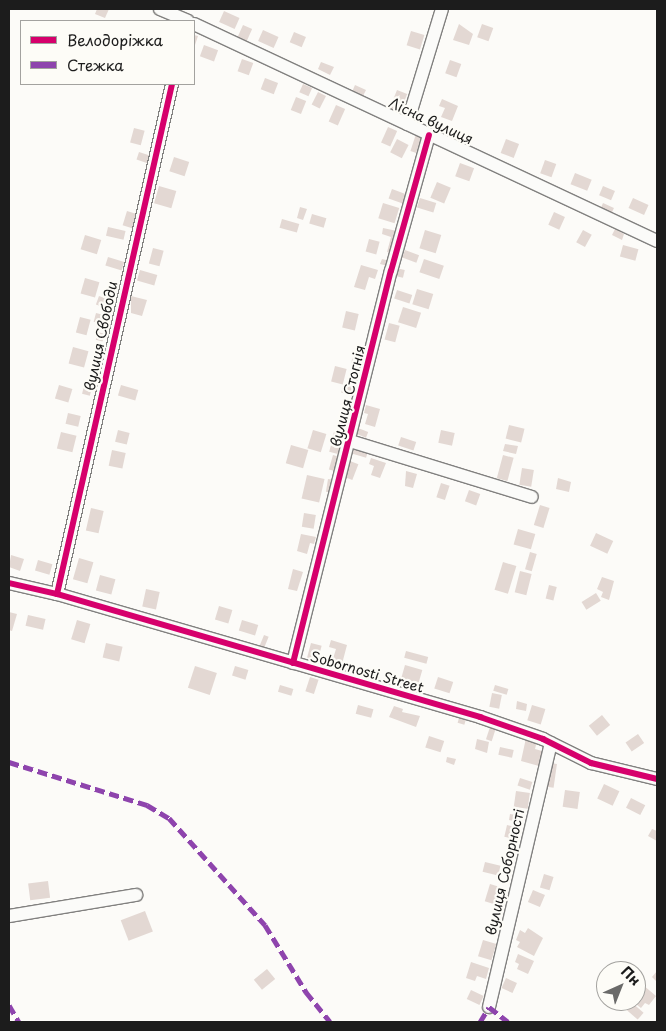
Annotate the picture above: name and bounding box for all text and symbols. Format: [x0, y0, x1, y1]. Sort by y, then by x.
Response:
legend [20, 20, 195, 85]
text: Велодоріжка [67, 28, 163, 51]
text: Стежка [67, 53, 124, 76]
street label: Лісна вулиця [386, 94, 476, 148]
street label: вулиця Свободи [81, 279, 121, 393]
street label: вулиця Стогнія [327, 343, 369, 449]
street label: Sobornosti Street [308, 648, 426, 696]
street label: вулиця Соборності [482, 807, 528, 937]
north arrow [596, 961, 646, 1011]
text: Пн [616, 961, 646, 990]

